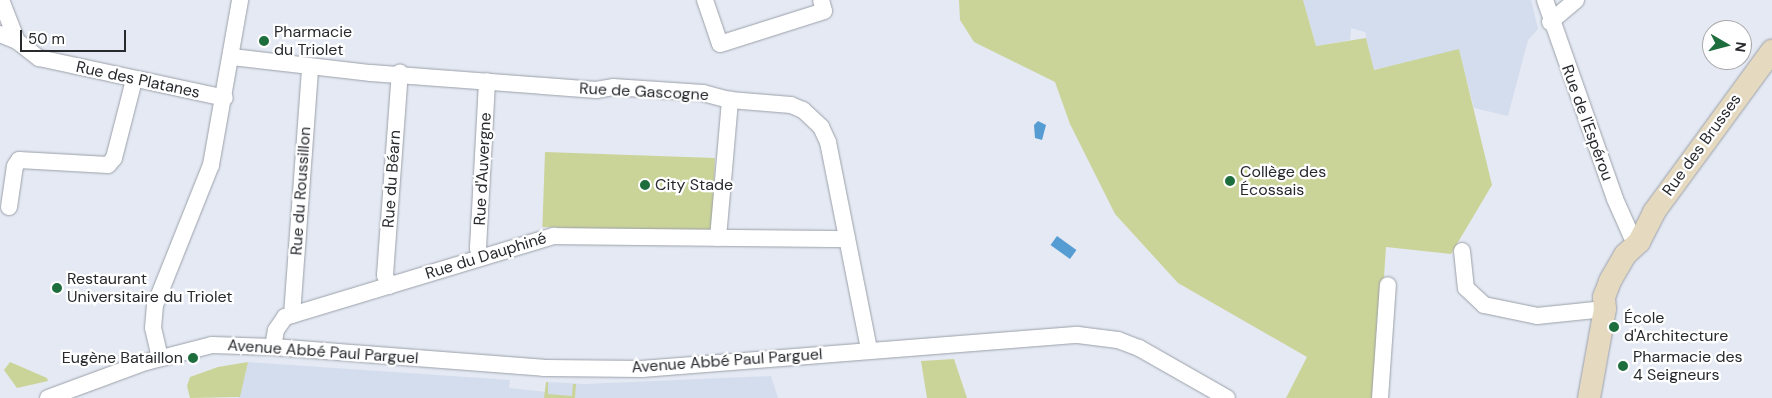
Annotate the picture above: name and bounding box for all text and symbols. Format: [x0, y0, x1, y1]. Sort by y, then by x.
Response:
scale bar [22, 20, 129, 52]
north arrow [1702, 20, 1752, 70]
place label: Pharmacie du Triolet [274, 22, 352, 60]
text: 50 m [28, 29, 65, 49]
marker: Pharmacie du Triolet [258, 35, 270, 47]
text: N [1731, 41, 1750, 53]
street label: Rue des Platanes [74, 58, 202, 102]
street label: Rue de l'Espérou [1557, 62, 1617, 184]
street label: Rue de Gascogne [579, 79, 709, 105]
street label: Rue des Brusses [1659, 90, 1745, 200]
street label: Rue d'Auvergne [470, 112, 496, 226]
street label: Rue du Roussillon [287, 126, 315, 256]
street label: Rue du Béarn [379, 129, 405, 229]
place label: Collège des Écossais [1240, 162, 1326, 200]
place label: City Stade [655, 175, 733, 195]
marker: Collège des Écossais [1224, 175, 1236, 187]
marker: City Stade [639, 179, 651, 191]
street label: Rue du Dauphiné [423, 228, 549, 284]
place label: Restaurant Universitaire du Triolet [67, 269, 233, 307]
marker: Restaurant Universitaire du Triolet [51, 282, 63, 294]
place label: École d'Architecture [1624, 308, 1728, 346]
marker: École d'Architecture [1608, 321, 1620, 333]
street label: Avenue Abbé Paul Parguel [227, 336, 419, 368]
street label: Avenue Abbé Paul Parguel [631, 345, 823, 377]
place label: Pharmacie des 4 Seigneurs [1633, 347, 1743, 385]
place label: Eugène Bataillon [62, 348, 183, 368]
marker: Eugène Bataillon [187, 352, 199, 364]
marker: Pharmacie des 4 Seigneurs [1617, 360, 1629, 372]

